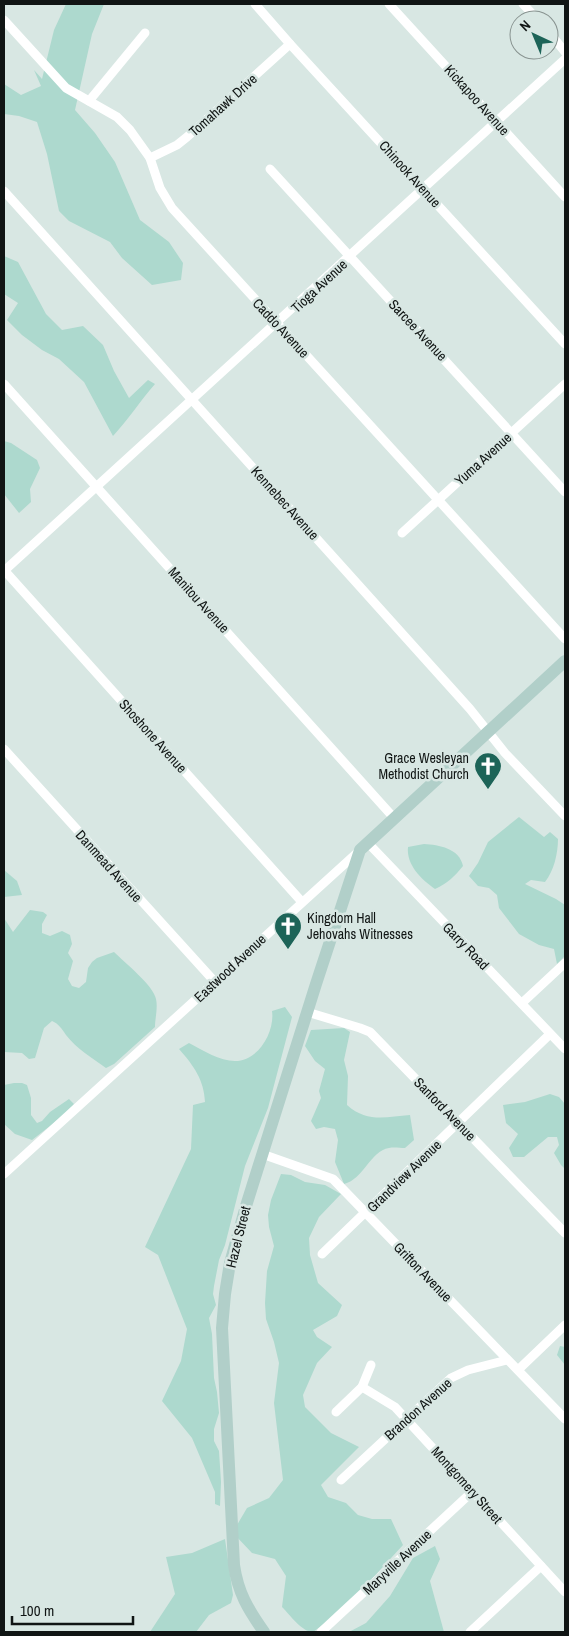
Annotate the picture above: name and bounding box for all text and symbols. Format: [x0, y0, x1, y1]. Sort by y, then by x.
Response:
north arrow [509, 10, 559, 60]
text: N [516, 16, 534, 35]
street label: Kickapoo Avenue [440, 61, 514, 139]
street label: Tomahawk Drive [185, 70, 261, 140]
street label: Chinook Avenue [375, 137, 445, 211]
street label: Tioga Avenue [287, 255, 351, 317]
street label: Caddo Avenue [249, 294, 313, 362]
street label: Sarcee Avenue [385, 295, 451, 365]
street label: Yuma Avenue [451, 429, 515, 489]
street label: Kennebec Avenue [247, 462, 323, 544]
street label: Manitou Avenue [165, 563, 233, 637]
street label: Shoshone Avenue [115, 695, 191, 777]
place label: Grace Wesleyan Methodist Church [378, 749, 469, 783]
church icon: Grace Wesleyan Methodist Church [473, 751, 503, 790]
street label: Danmead Avenue [72, 826, 146, 906]
place label: Kingdom Hall Jehovahs Witnesses [307, 909, 413, 943]
church icon: Kingdom Hall Jehovahs Witnesses [273, 911, 303, 950]
street label: Garry Road [439, 918, 493, 974]
street label: Eastwood Avenue [190, 930, 270, 1006]
street label: Sanford Avenue [410, 1073, 480, 1145]
street label: Grandview Avenue [363, 1136, 445, 1216]
street label: Hazel Street [222, 1204, 254, 1270]
street label: Grifton Avenue [390, 1238, 456, 1306]
street label: Brandon Avenue [381, 1374, 455, 1444]
street label: Montgomery Street [428, 1443, 506, 1527]
street label: Maryville Avenue [359, 1526, 435, 1598]
scale bar [12, 1594, 134, 1626]
text: 100 m [20, 1600, 54, 1621]

